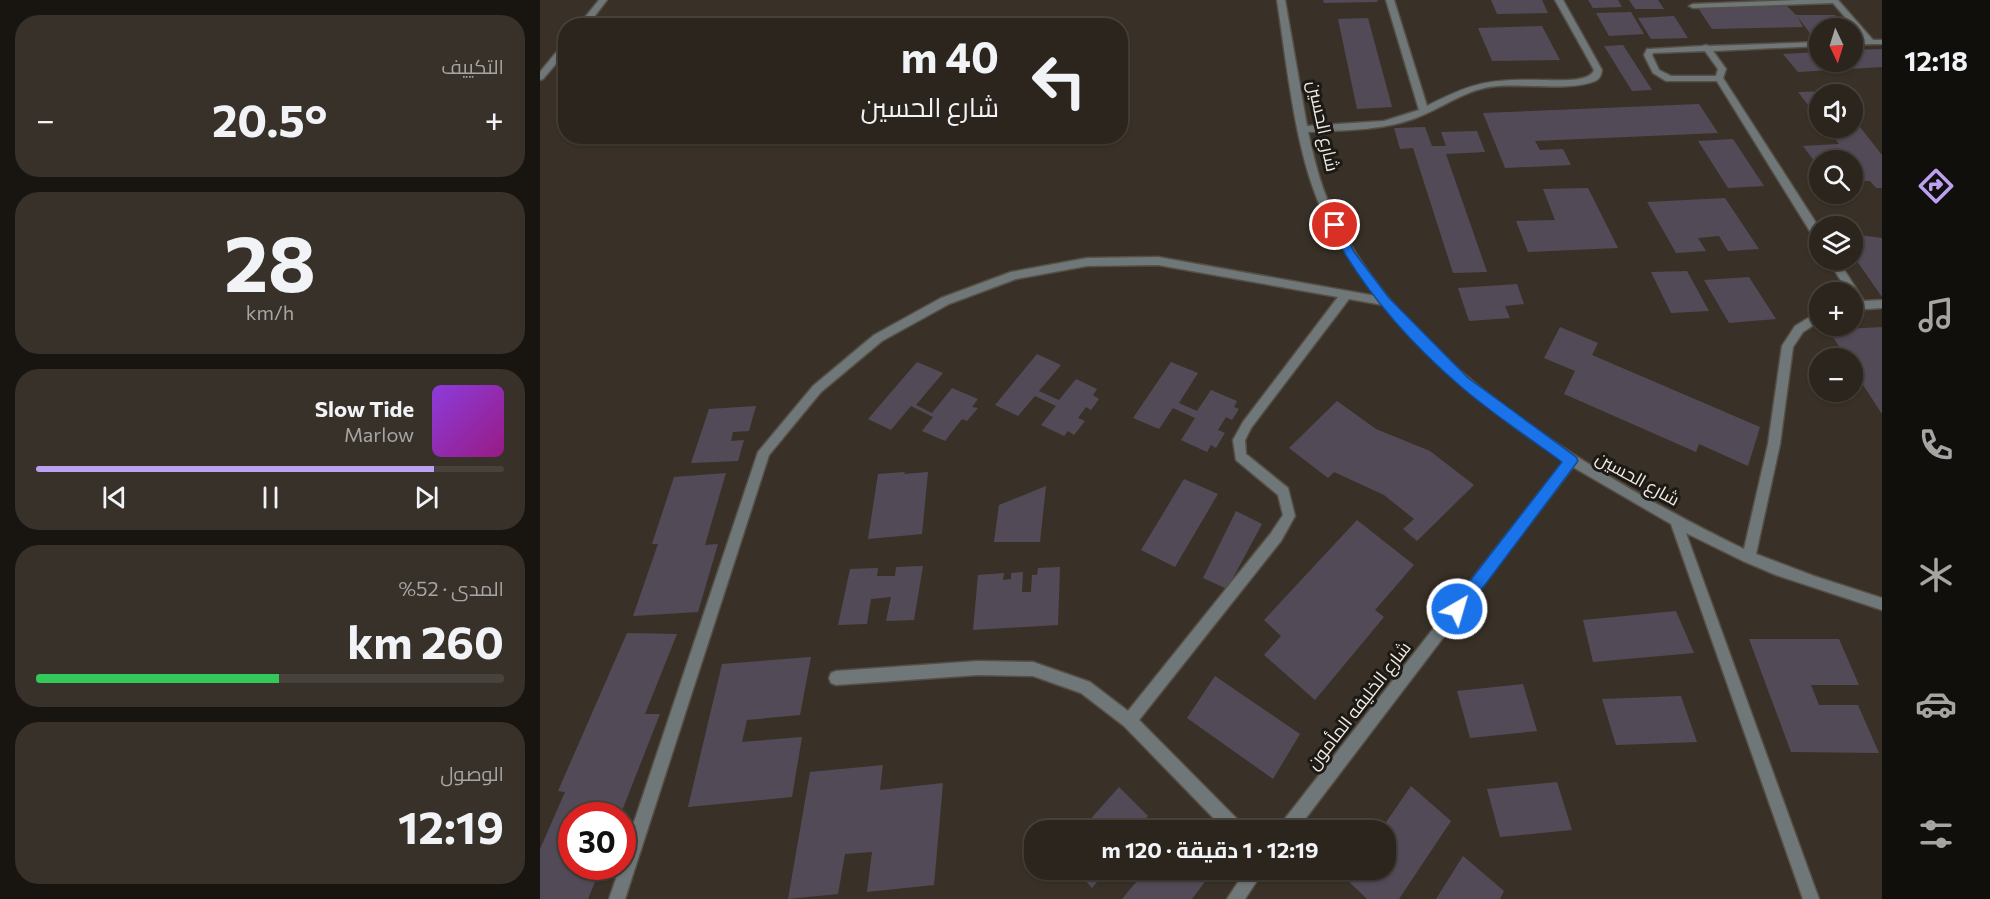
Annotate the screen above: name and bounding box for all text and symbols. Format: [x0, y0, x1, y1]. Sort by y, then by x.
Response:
north arrow [1809, 18, 1863, 72]
map controls [1809, 18, 1863, 402]
text: 40 m [901, 30, 999, 82]
icon: left [1020, 42, 1098, 120]
text: 12:18 [1904, 44, 1968, 77]
text: التكييف [441, 54, 504, 78]
street label: شارع الحسين [1302, 79, 1344, 174]
button: sound [1809, 84, 1863, 138]
text: شارع الحسين [861, 90, 999, 123]
text: 20.5° [212, 91, 327, 146]
text: − [36, 98, 55, 139]
text: + [485, 98, 504, 139]
button: search [1809, 150, 1863, 204]
icon: directions [1915, 165, 1957, 207]
pin [1309, 199, 1360, 250]
icon: arrive [1318, 208, 1351, 241]
text: 28 [224, 213, 316, 308]
button: layers [1809, 216, 1863, 270]
button: + [1809, 282, 1863, 336]
icon: music [1915, 294, 1957, 336]
text: km/h [246, 300, 294, 324]
button: − [1809, 348, 1863, 402]
text: Slow Tide [315, 395, 414, 422]
text: Marlow [344, 422, 414, 446]
icon: phone [1915, 424, 1957, 466]
street label: شارع الحسين [1591, 446, 1684, 512]
icon: previous [98, 481, 131, 514]
icon: pause [254, 481, 287, 514]
icon: next [410, 481, 443, 514]
icon: climate [1915, 554, 1957, 596]
text: المدى · 52% [398, 576, 504, 600]
position arrow [1425, 577, 1489, 641]
text: 260 km [347, 613, 504, 668]
street label: شارع الخليفه المأمون [1301, 637, 1416, 775]
icon: car [1915, 683, 1957, 725]
text: الوصول [440, 761, 504, 785]
text: 12:19 [398, 798, 504, 853]
speed limit sign: 30 [558, 802, 636, 880]
icon: filters [1915, 813, 1957, 855]
text: 12:19 · 1 دقيقة · 120 m [1101, 836, 1319, 863]

